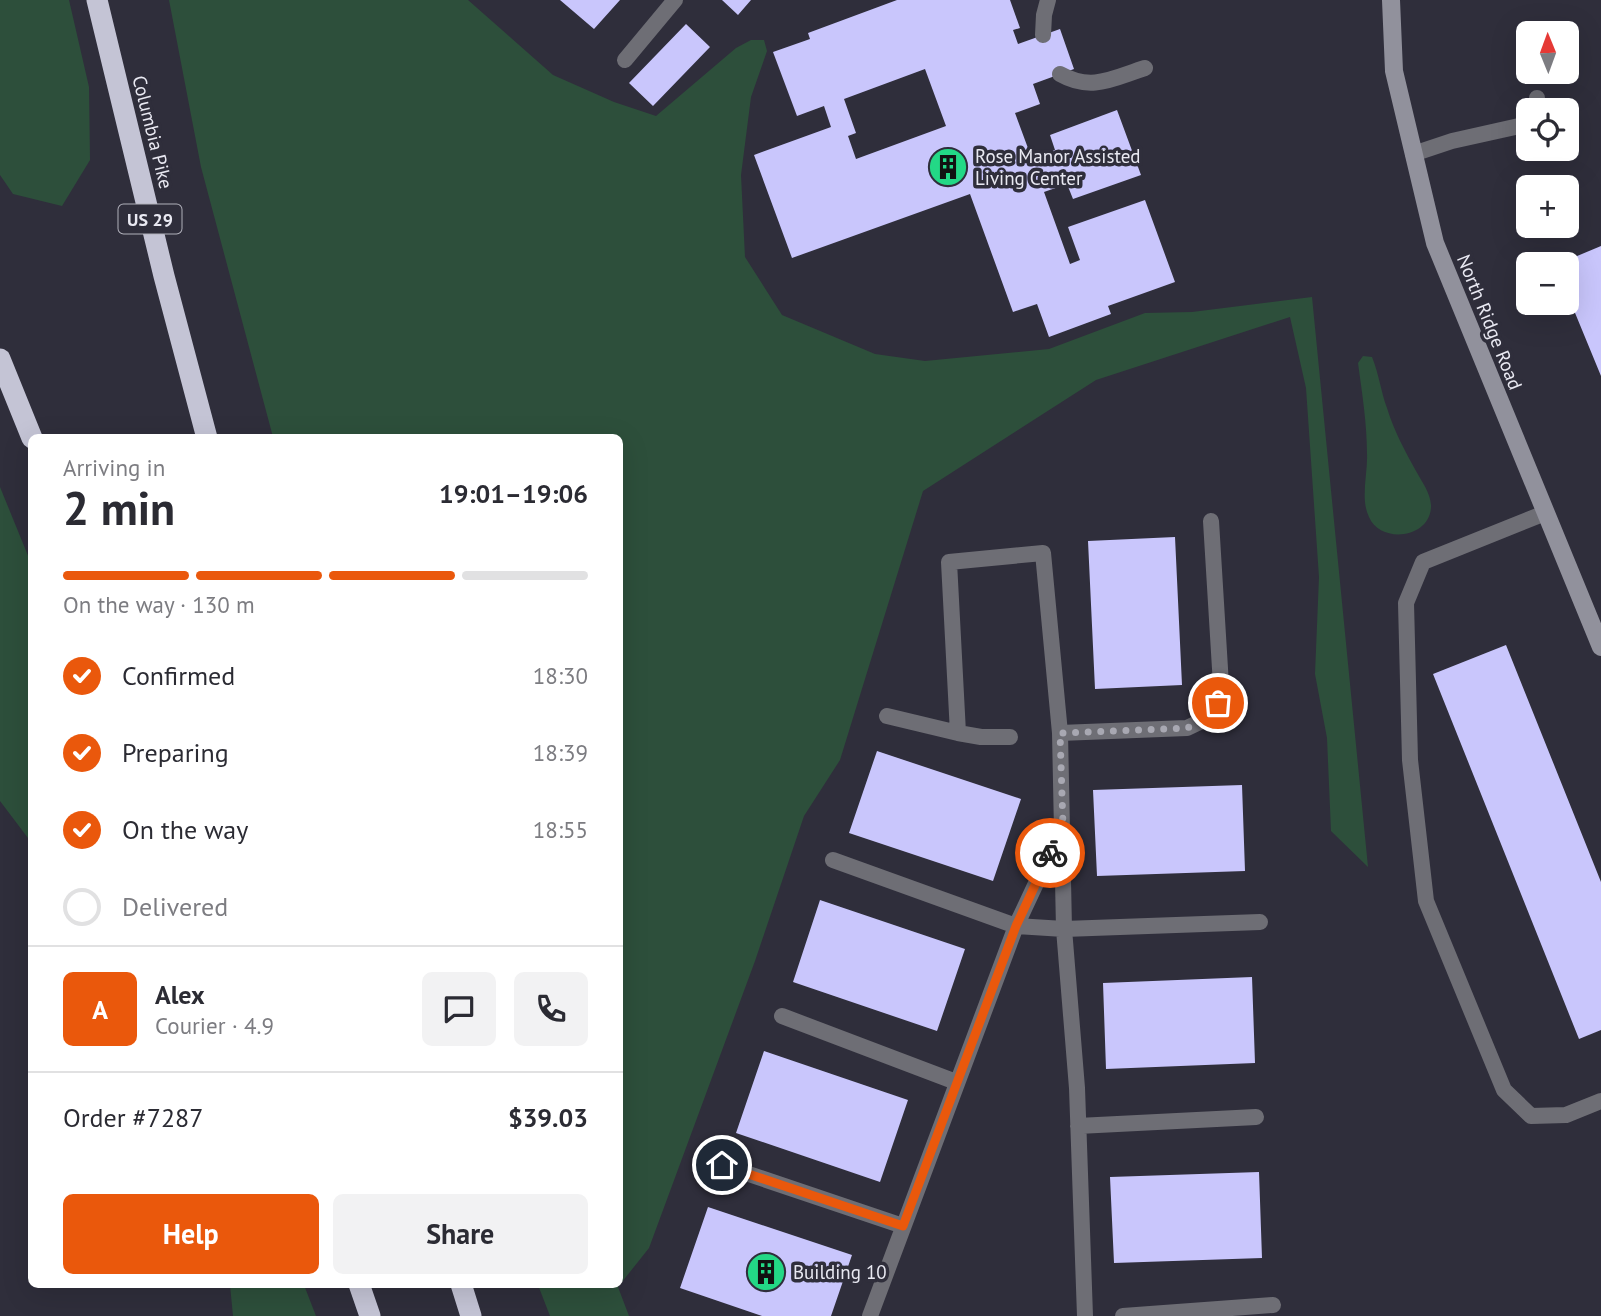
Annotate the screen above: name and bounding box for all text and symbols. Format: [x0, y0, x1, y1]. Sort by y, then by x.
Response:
north arrow [1516, 21, 1578, 84]
map controls [1516, 21, 1579, 315]
street label: Columbia Pike [127, 73, 179, 191]
button: locate [1516, 98, 1579, 161]
place label: Rose Manor Assisted Living Center [975, 144, 1141, 190]
building icon: Rose Manor Assisted Living Center [927, 146, 969, 188]
button: + [1516, 175, 1579, 238]
road number: US 29 [118, 204, 182, 233]
street label: North Ridge Road [1452, 251, 1528, 393]
button: − [1516, 252, 1579, 315]
text: Arriving in [63, 453, 165, 482]
text: 19:01–19:06 [439, 477, 588, 510]
text: 2 min [63, 478, 175, 538]
text: On the way · 130 m [63, 590, 255, 619]
icon: check [63, 657, 101, 695]
text: Confirmed [122, 659, 235, 692]
text: 18:30 [533, 661, 588, 690]
pin [1188, 673, 1248, 733]
icon: bag [1199, 684, 1237, 722]
icon: check [63, 734, 101, 772]
text: Preparing [122, 736, 229, 769]
text: 18:39 [533, 738, 588, 767]
icon: check [63, 811, 101, 849]
text: On the way [122, 813, 248, 846]
text: 18:55 [533, 815, 588, 844]
courier [1015, 818, 1085, 888]
icon: bike [1031, 834, 1069, 872]
text: Delivered [122, 890, 228, 923]
button: chat [422, 972, 496, 1046]
button: phone [514, 972, 588, 1046]
text: Alex [155, 978, 205, 1011]
text: A [92, 993, 108, 1026]
text: Courier · 4.9 [155, 1011, 274, 1040]
text: Order #7287 [63, 1101, 203, 1134]
text: $39.03 [508, 1101, 588, 1134]
pin [692, 1135, 752, 1195]
icon: home [703, 1146, 741, 1184]
button: Help [63, 1194, 319, 1274]
button: Share [333, 1194, 588, 1274]
building icon: Building 10 [745, 1251, 787, 1293]
place label: Building 10 [793, 1260, 887, 1284]

